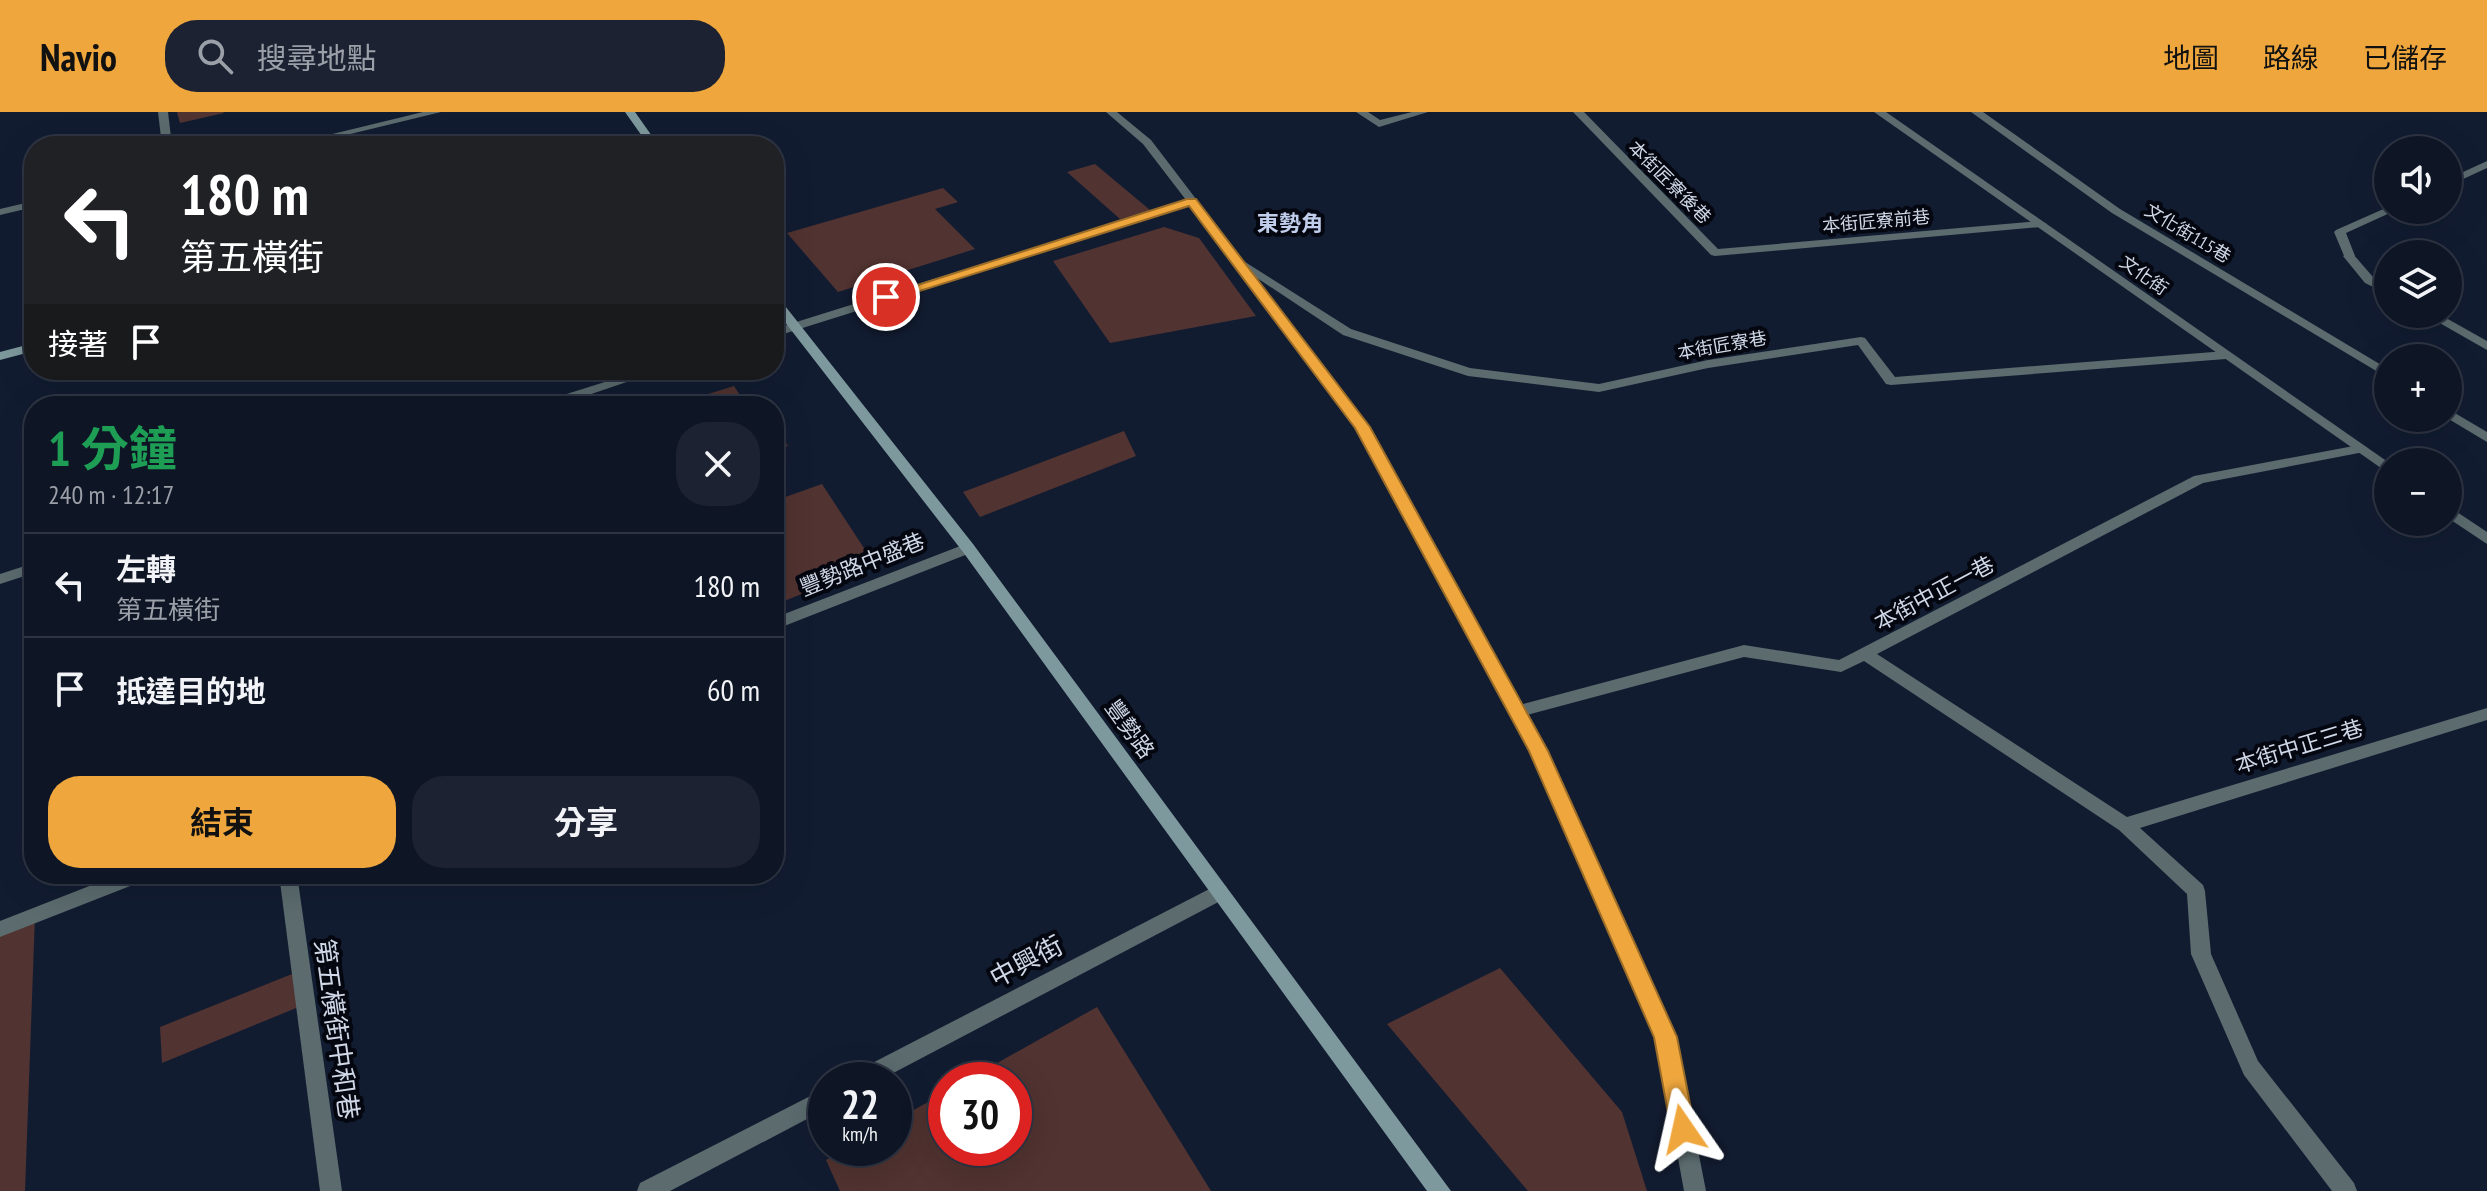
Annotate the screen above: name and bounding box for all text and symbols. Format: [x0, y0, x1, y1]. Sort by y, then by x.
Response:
search box [165, 20, 725, 92]
text: Navio [40, 32, 117, 81]
icon: search [193, 34, 237, 78]
text: 搜尋地點 [257, 38, 377, 77]
text: 地圖 [2163, 39, 2219, 76]
text: 路線 [2263, 39, 2319, 76]
text: 已儲存 [2363, 39, 2447, 76]
street label: 本街匠寮後巷 [1624, 136, 1716, 228]
map controls [2374, 136, 2462, 536]
button: sound [2374, 136, 2462, 224]
text: 180 m [180, 158, 309, 230]
icon: left [48, 168, 152, 272]
street label: 文化街115巷 [2141, 198, 2235, 268]
street label: 本街匠寮前巷 [1821, 205, 1931, 237]
district label: 東勢角 [1257, 209, 1323, 237]
text: 第五橫街 [180, 233, 324, 280]
button: layers [2374, 240, 2462, 328]
street label: 文化街 [2115, 250, 2173, 300]
pin [852, 263, 920, 331]
icon: arrive [864, 275, 908, 319]
icon: arrive [124, 320, 168, 364]
text: 接著 [48, 324, 108, 363]
street label: 本街匠寮巷 [1676, 326, 1768, 364]
button: + [2374, 344, 2462, 432]
text: 1 分鐘 [48, 417, 177, 479]
button: close [676, 422, 760, 506]
button: − [2374, 448, 2462, 536]
text: 240 m · 12:17 [48, 478, 174, 511]
street label: 豐勢路中盛巷 [796, 526, 928, 602]
text: 左轉 [116, 549, 176, 588]
street label: 本街中正一巷 [1869, 550, 1999, 636]
icon: left [48, 563, 92, 607]
text: 180 m [694, 566, 760, 605]
text: 第五橫街 [116, 593, 220, 626]
icon: arrive [48, 667, 92, 711]
text: 60 m [707, 670, 760, 709]
text: 抵達目的地 [116, 671, 266, 710]
street label: 豐勢路 [1099, 694, 1161, 764]
street label: 本街中正三巷 [2232, 713, 2366, 779]
button: 結束 [48, 776, 396, 868]
button: 分享 [412, 776, 760, 868]
street label: 中興街 [984, 928, 1068, 994]
street label: 第五橫街中和巷 [308, 937, 366, 1121]
speed limit sign: 30 [928, 1062, 1032, 1166]
text: 22 [841, 1078, 879, 1130]
position arrow [1641, 1087, 1725, 1171]
text: km/h [842, 1121, 878, 1147]

